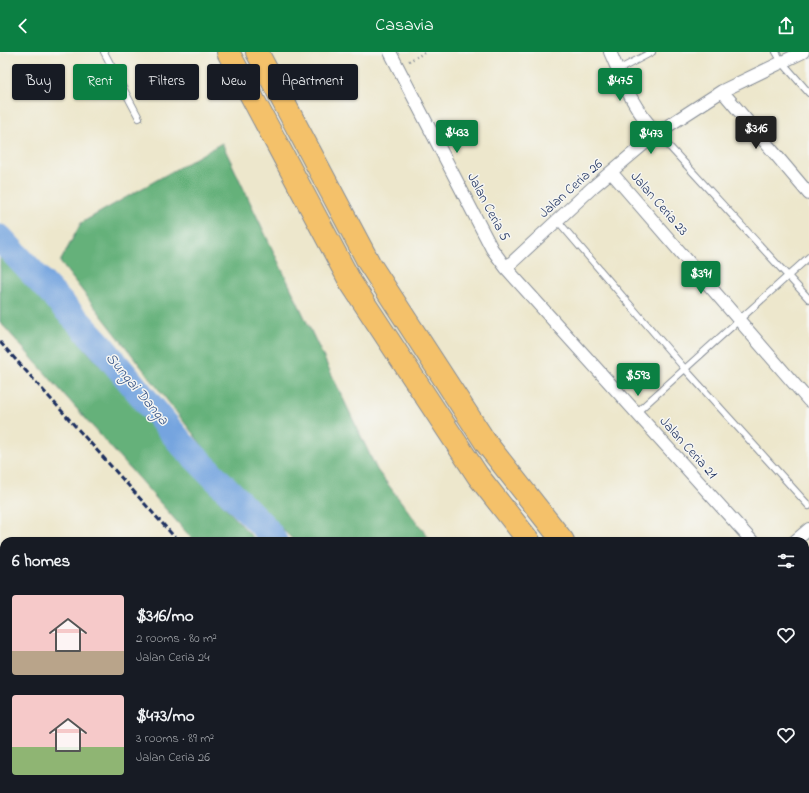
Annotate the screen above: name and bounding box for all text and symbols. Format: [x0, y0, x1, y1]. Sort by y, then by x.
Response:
text: Casavia [375, 13, 434, 39]
icon: back [12, 15, 34, 37]
icon: share [775, 15, 797, 37]
chip: Buy [12, 64, 65, 100]
chip: Rent [73, 64, 127, 100]
chip: Filters [135, 64, 199, 100]
chip: New [207, 64, 260, 100]
chip: Apartment [268, 64, 358, 100]
pin: $475 [596, 68, 644, 102]
text: $475 [607, 71, 633, 90]
pin: $316 [732, 116, 780, 150]
text: $316 [744, 119, 768, 138]
pin: $433 [433, 120, 481, 154]
pin: $473 [627, 121, 675, 155]
text: $433 [445, 123, 469, 142]
text: $473 [639, 124, 663, 143]
street label: Jalan Ceria 26 [534, 155, 608, 223]
street label: Jalan Ceria 23 [625, 167, 693, 241]
street label: Jalan Ceria 5 [461, 169, 515, 245]
pin: $391 [677, 261, 725, 295]
text: $391 [690, 264, 712, 283]
water label: Sungai Danga [99, 348, 174, 431]
pin: $593 [614, 363, 662, 397]
text: $593 [626, 366, 650, 385]
street label: Jalan Ceria 21 [654, 412, 722, 484]
text: 6 homes [12, 549, 70, 574]
icon: filters [775, 550, 797, 572]
text: $316/mo [136, 604, 194, 629]
icon: home [44, 611, 92, 659]
icon: heart [775, 624, 797, 646]
text: 2 rooms · 80 m² [136, 629, 217, 648]
text: Jalan Ceria 24 [136, 648, 210, 667]
text: $473/mo [136, 704, 195, 729]
icon: home [44, 711, 92, 759]
icon: heart [775, 724, 797, 746]
text: 3 rooms · 89 m² [136, 729, 214, 748]
text: Jalan Ceria 26 [136, 748, 210, 767]

